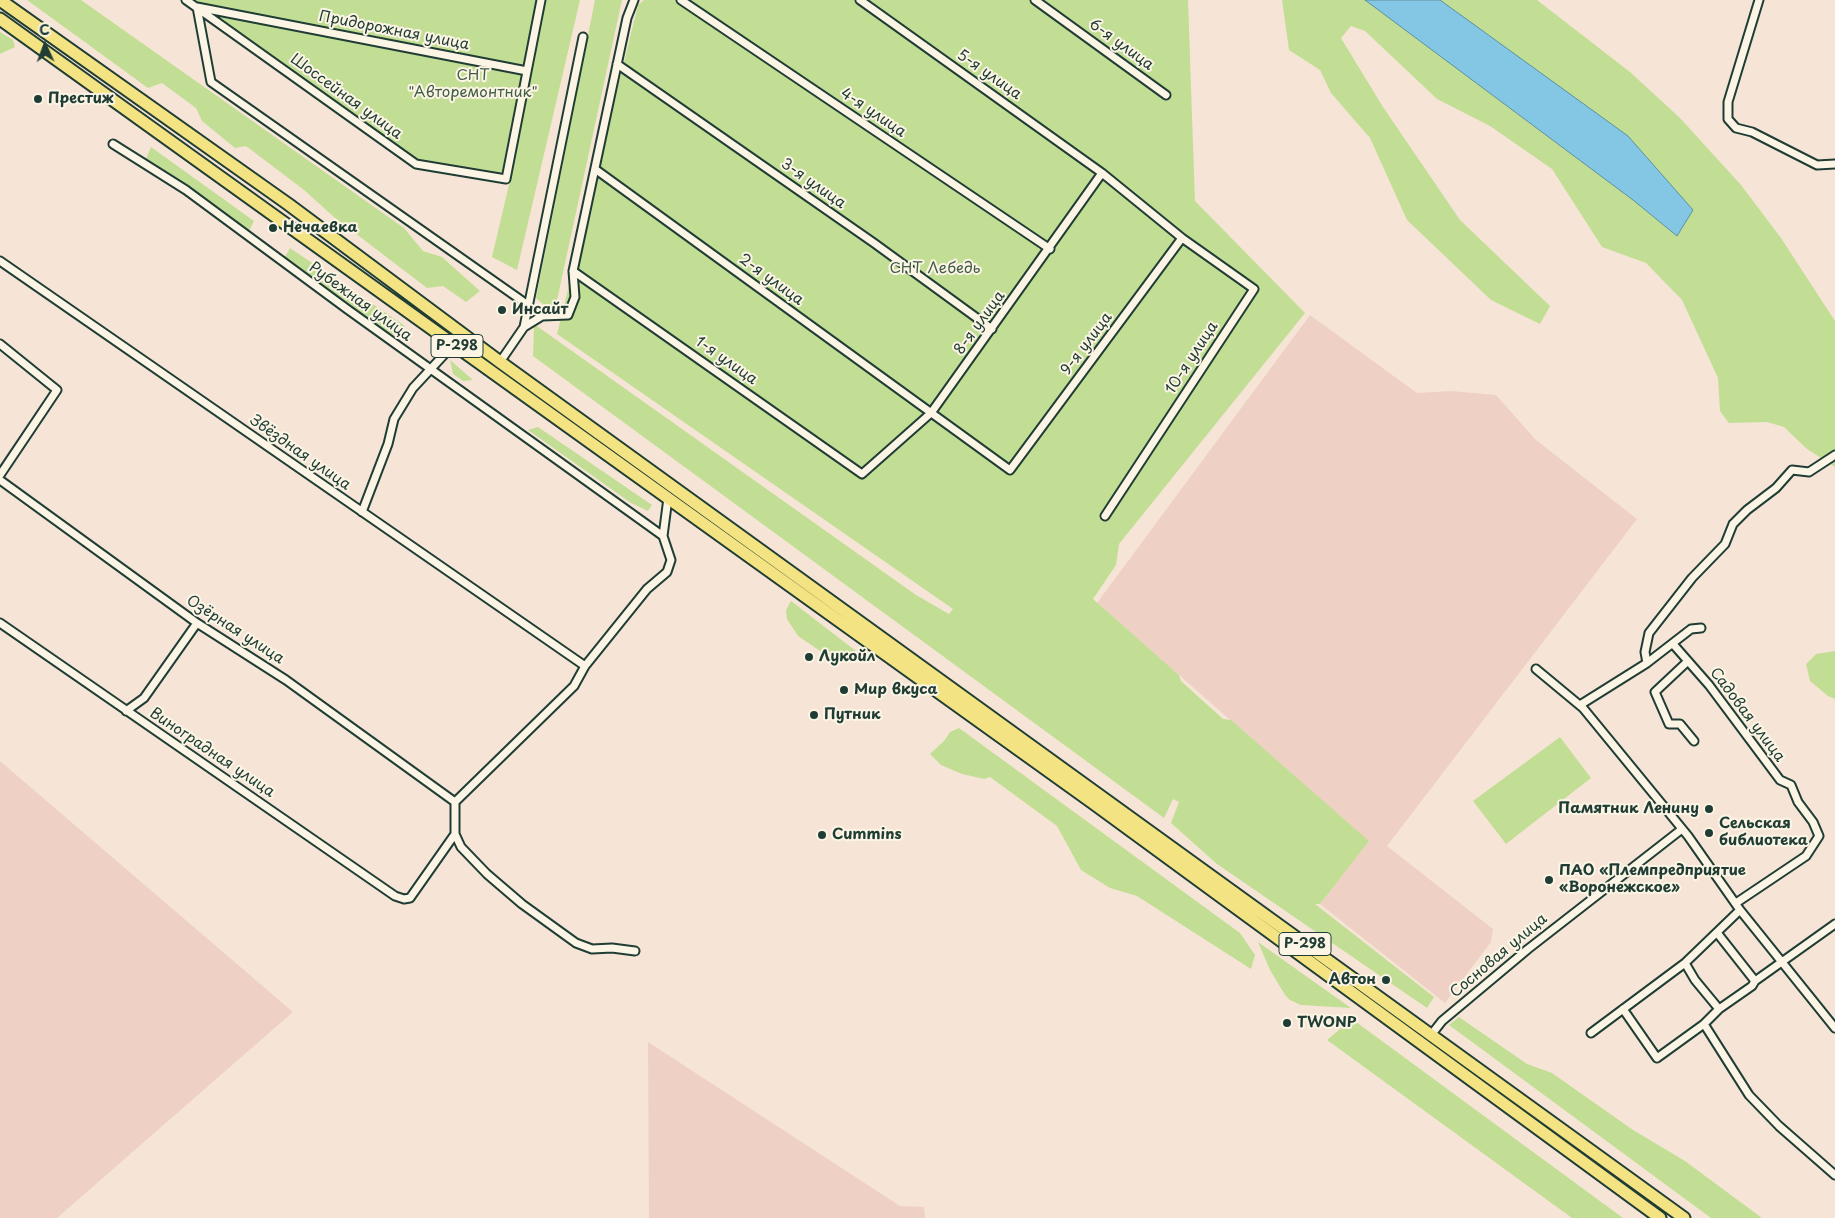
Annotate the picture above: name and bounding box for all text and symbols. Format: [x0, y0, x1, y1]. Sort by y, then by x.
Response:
street label: Придорожная улица [317, 8, 471, 54]
street label: 6-я улица [1085, 15, 1157, 75]
text: С [39, 19, 50, 40]
north arrow [20, 20, 70, 70]
street label: 5-я улица [953, 46, 1025, 104]
street label: Шоссейная улица [287, 50, 405, 144]
park label: СНТ "Авторемонтник" [408, 67, 538, 102]
street label: 4-я улица [837, 85, 909, 141]
place label: Престиж [48, 90, 114, 108]
marker: Престиж [32, 93, 44, 105]
street label: 3-я улица [777, 155, 849, 213]
place label: Нечаевка [283, 219, 358, 237]
marker: Нечаевка [267, 222, 279, 234]
street label: 2-я улица [735, 250, 807, 310]
street label: Рубежная улица [305, 259, 415, 345]
park label: СНТ Лебедь [890, 260, 980, 278]
street label: 8-я улица [951, 288, 1009, 358]
place label: Инсайт [512, 301, 568, 319]
marker: Инсайт [496, 304, 508, 316]
street label: 9-я улица [1058, 309, 1116, 379]
street label: 10-я улица [1162, 318, 1222, 398]
street label: 1-я улица [691, 333, 761, 389]
road number: Р-298 [431, 334, 483, 358]
street label: Звёздная улица [246, 411, 354, 495]
street label: Озёрная улица [183, 592, 287, 668]
place label: Лукойл [819, 648, 875, 666]
marker: Лукойл [803, 651, 815, 663]
street label: Садовая улица [1706, 664, 1788, 766]
place label: Мир вкуса [854, 681, 938, 699]
marker: Мир вкуса [838, 684, 850, 696]
street label: Виноградная улица [146, 704, 278, 802]
place label: Путник [824, 706, 881, 724]
marker: Путник [808, 709, 820, 721]
place label: Памятник Ленину [1558, 800, 1699, 818]
marker: Памятник Ленину [1703, 803, 1715, 815]
place label: Сельская библиотека [1719, 815, 1808, 850]
place label: Cummins [832, 826, 902, 844]
marker: Сельская библиотека [1703, 827, 1715, 839]
marker: Cummins [816, 829, 828, 841]
place label: ПАО «Племпредприятие «Воронежское» [1559, 862, 1746, 897]
marker: ПАО «Племпредприятие «Воронежское» [1543, 874, 1555, 886]
street label: Сосновая улица [1447, 910, 1551, 1002]
road number: Р-298 [1279, 932, 1331, 956]
place label: Автон [1329, 971, 1376, 989]
marker: Автон [1380, 974, 1392, 986]
place label: TWONP [1297, 1014, 1357, 1032]
marker: TWONP [1281, 1017, 1293, 1029]

